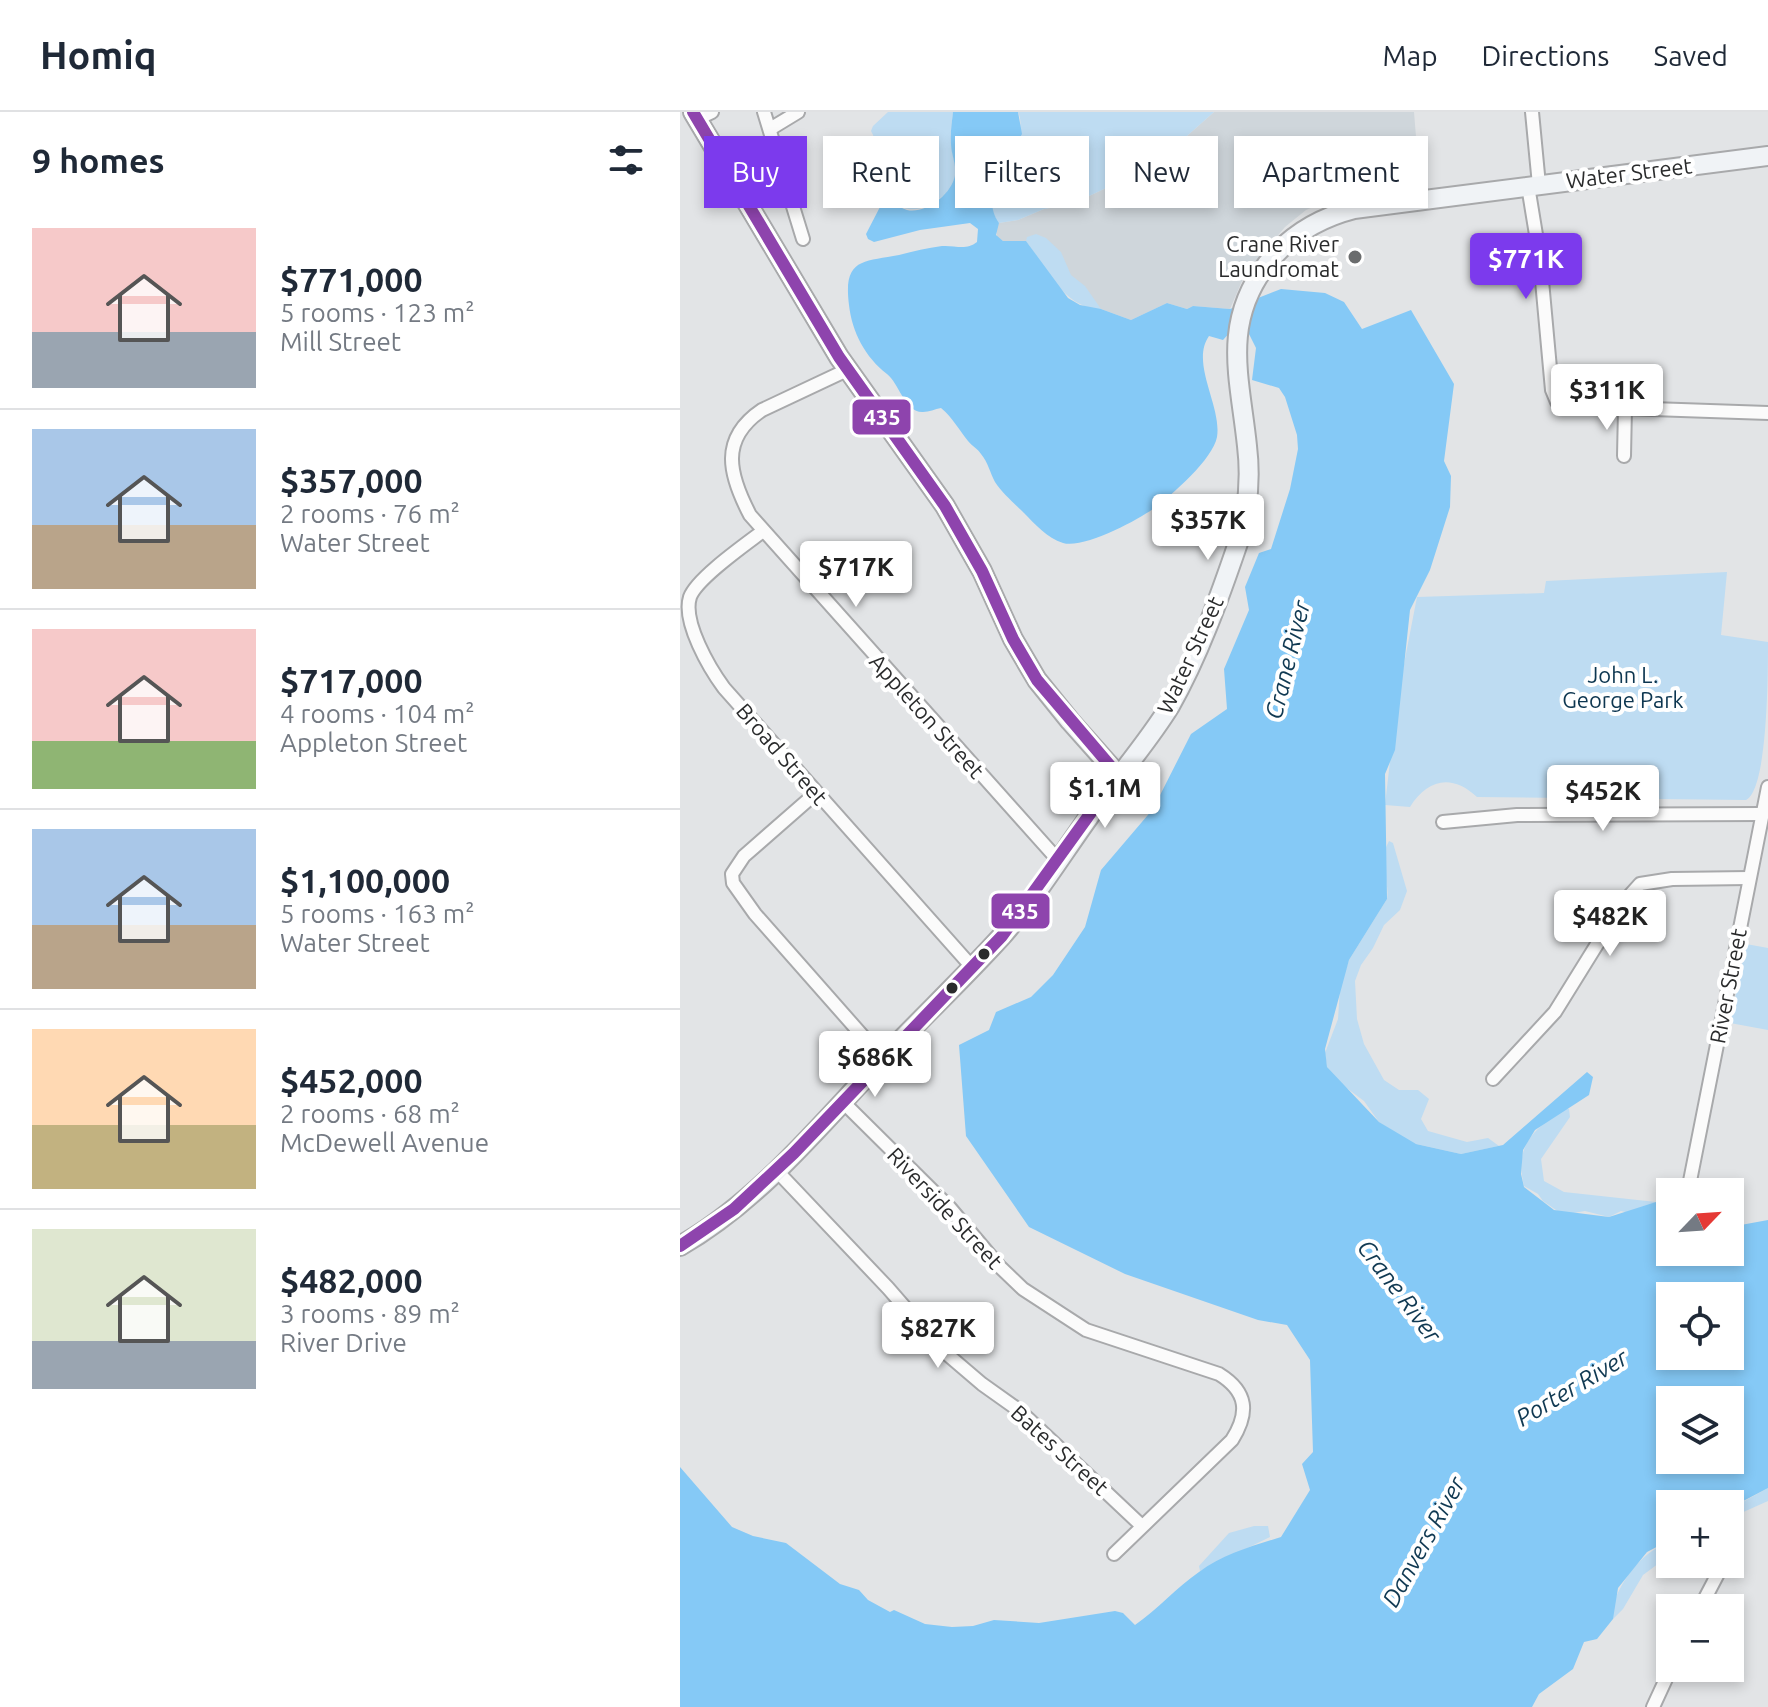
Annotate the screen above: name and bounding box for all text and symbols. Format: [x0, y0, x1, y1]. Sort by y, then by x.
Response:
text: Homiq [40, 34, 157, 76]
text: Map [1382, 40, 1438, 71]
text: Directions [1482, 40, 1609, 71]
text: Saved [1653, 40, 1728, 71]
chip: Buy [704, 136, 807, 208]
chip: Rent [823, 136, 939, 208]
chip: Filters [955, 136, 1089, 208]
chip: New [1105, 136, 1218, 208]
chip: Apartment [1234, 136, 1428, 208]
icon: filters [604, 138, 648, 182]
text: 9 homes [32, 141, 165, 179]
street label: Water Street [1565, 152, 1694, 193]
place label: Crane River Laundromat [1218, 231, 1340, 281]
pin: $771K [1470, 233, 1582, 301]
text: $771K [1488, 244, 1564, 273]
marker: Crane River Laundromat [1346, 248, 1364, 266]
icon: home [96, 260, 192, 356]
text: $771,000 [280, 260, 423, 298]
text: 5 rooms · 123 m² [280, 298, 475, 327]
text: Mill Street [280, 327, 401, 356]
pin: $311K [1551, 364, 1663, 432]
text: $311K [1569, 375, 1645, 404]
line badge: 435 [851, 398, 912, 436]
text: 435 [863, 404, 901, 429]
icon: home [96, 461, 192, 557]
text: $357,000 [280, 461, 423, 499]
pin: $357K [1152, 494, 1264, 562]
text: 2 rooms · 76 m² [280, 499, 460, 528]
text: $357K [1170, 505, 1246, 534]
text: Water Street [280, 528, 430, 557]
pin: $717K [800, 541, 912, 609]
text: $717K [818, 552, 894, 581]
street label: Water Street [1151, 592, 1228, 718]
water label: Crane River [1260, 597, 1315, 722]
street label: Appleton Street [865, 648, 990, 783]
icon: home [96, 661, 192, 757]
text: $717,000 [280, 661, 423, 699]
park label: John L. George Park [1562, 662, 1684, 712]
street label: Broad Street [732, 698, 833, 810]
text: 4 rooms · 104 m² [280, 699, 475, 728]
text: Appleton Street [280, 728, 467, 757]
pin: $1.1M [1049, 762, 1161, 830]
pin: $452K [1547, 765, 1659, 833]
text: $1.1M [1068, 773, 1142, 802]
text: $452K [1565, 776, 1641, 805]
icon: home [96, 861, 192, 957]
text: $1,100,000 [280, 861, 450, 899]
pin: $482K [1554, 890, 1666, 958]
line badge: 435 [990, 892, 1051, 930]
text: 435 [1001, 898, 1039, 923]
text: 5 rooms · 163 m² [280, 899, 475, 928]
text: $482K [1572, 901, 1648, 930]
street label: River Street [1704, 926, 1751, 1046]
text: Water Street [280, 928, 430, 957]
unlabelled marker [976, 946, 992, 962]
unlabelled marker [944, 980, 960, 996]
pin: $686K [819, 1031, 931, 1099]
text: $686K [837, 1042, 913, 1071]
icon: home [96, 1061, 192, 1157]
text: $452,000 [280, 1061, 423, 1099]
text: 2 rooms · 68 m² [280, 1099, 460, 1128]
text: McDewell Avenue [280, 1128, 489, 1157]
street label: Riverside Street [883, 1142, 1008, 1274]
north arrow [1656, 1178, 1744, 1266]
map controls [1656, 1178, 1744, 1682]
water label: Crane River [1352, 1234, 1447, 1348]
icon: home [96, 1261, 192, 1357]
text: $482,000 [280, 1261, 423, 1299]
button: locate [1656, 1282, 1744, 1370]
text: 3 rooms · 89 m² [280, 1299, 460, 1328]
pin: $827K [882, 1302, 994, 1370]
text: $827K [900, 1313, 976, 1342]
text: River Drive [280, 1328, 407, 1357]
water label: Porter River [1511, 1343, 1633, 1431]
button: layers [1656, 1386, 1744, 1474]
street label: Bates Street [1007, 1400, 1114, 1500]
water label: Danvers River [1377, 1471, 1471, 1612]
button: + [1656, 1490, 1744, 1578]
button: − [1656, 1594, 1744, 1682]

